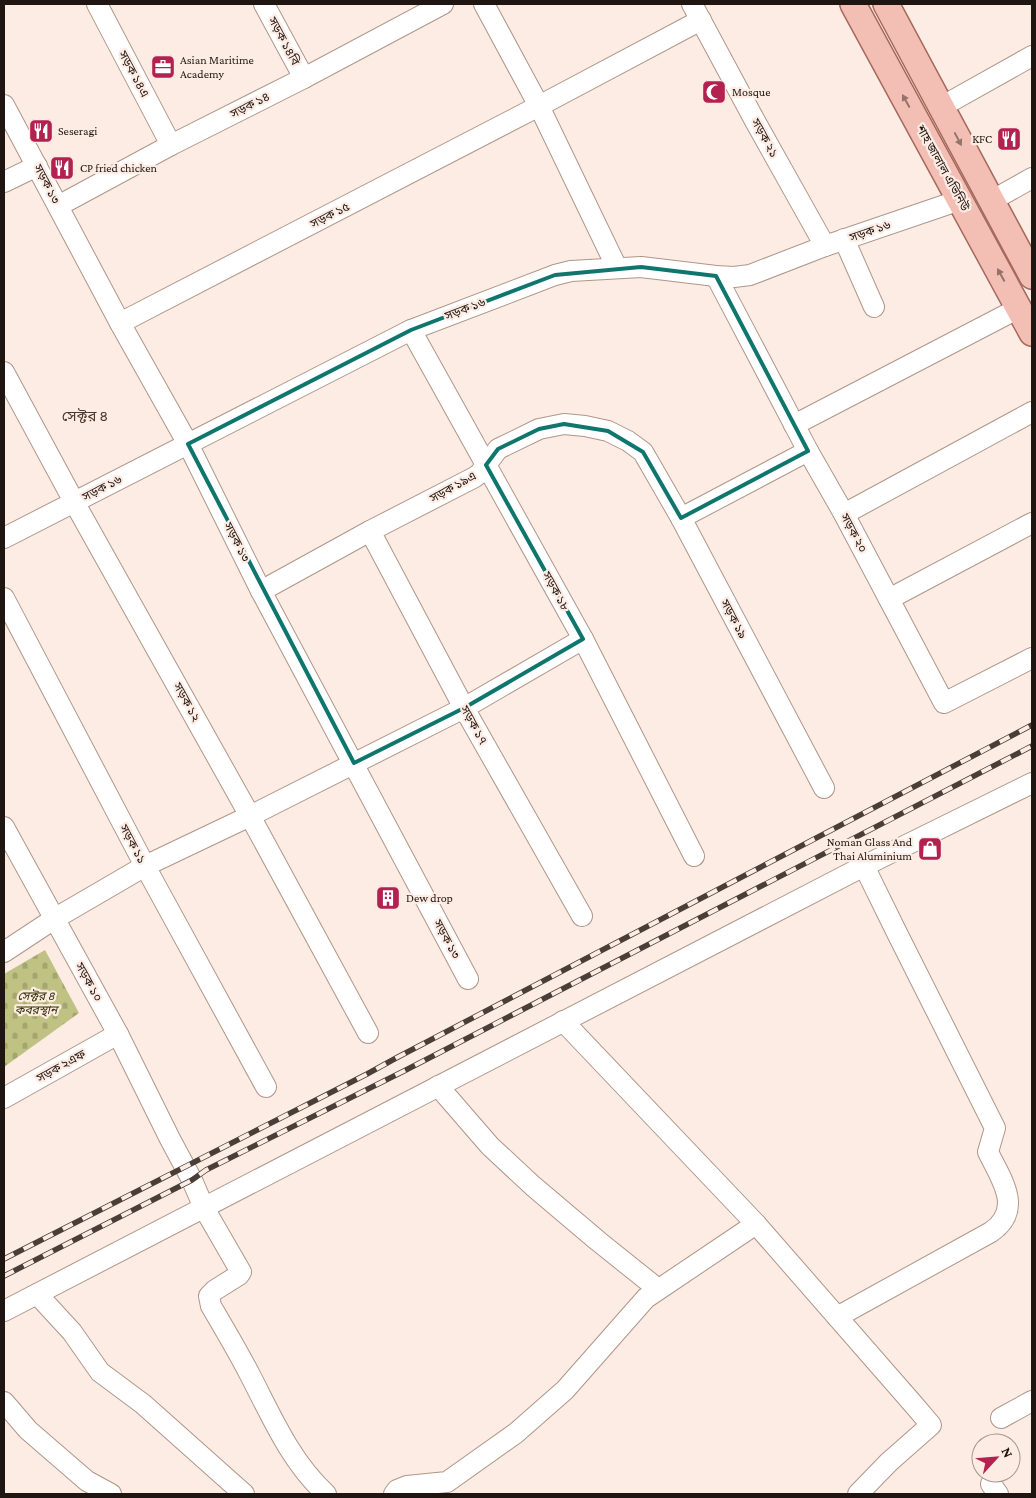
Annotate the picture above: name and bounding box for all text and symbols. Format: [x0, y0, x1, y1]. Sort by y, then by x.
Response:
street label: সড়ক ১৪বি [265, 13, 304, 68]
street label: সড়ক ১৪এ [115, 47, 152, 100]
place label: Asian Maritime Academy [180, 53, 254, 81]
office icon: Asian Maritime Academy [150, 54, 176, 80]
mosque icon: Mosque [701, 79, 727, 105]
place label: Mosque [732, 85, 770, 99]
street label: সড়ক ১৪ [227, 89, 272, 121]
one-way arrow [902, 95, 911, 108]
street label: সড়ক ২১ [748, 115, 781, 160]
restaurant icon: Seseragi [28, 118, 54, 144]
street label: শাহ জালাল এভিনিউ [913, 121, 973, 214]
place label: Seseragi [58, 124, 97, 138]
restaurant icon: KFC [996, 126, 1022, 152]
place label: KFC [972, 132, 992, 146]
one-way arrow [954, 133, 963, 146]
restaurant icon: CP fried chicken [49, 155, 75, 181]
street label: সড়ক ১৩ [31, 161, 63, 206]
place label: CP fried chicken [80, 161, 158, 175]
street label: সড়ক ১৫ [307, 199, 352, 231]
street label: সড়ক ১৬ [847, 218, 892, 245]
one-way arrow [996, 268, 1005, 281]
street label: সড়ক ১৬ [442, 295, 487, 323]
district label: সেক্টর ৪ [62, 408, 108, 424]
street label: সড়ক ১৯এ [426, 469, 479, 506]
street label: সড়ক ১৬ [79, 472, 124, 504]
street label: সড়ক ২০ [837, 510, 870, 555]
street label: সড়ক ১৩ [221, 519, 253, 564]
street label: সড়ক ১৮ [539, 568, 572, 613]
street label: সড়ক ১৯ [717, 596, 750, 641]
street label: সড়ক ১২ [170, 679, 203, 724]
street label: সড়ক ১৭ [457, 702, 490, 747]
street label: সড়ক ১১ [116, 821, 149, 866]
place label: Noman Glass And Thai Aluminium [827, 835, 913, 863]
shop icon: Noman Glass And Thai Aluminium [917, 836, 943, 862]
building icon: Dew drop [375, 885, 401, 911]
place label: Dew drop [406, 891, 453, 905]
street label: সড়ক ১৩ [430, 916, 463, 961]
street label: সড়ক ১০ [72, 959, 105, 1004]
park label: সেক্টর ৪ কবরস্থান [15, 989, 60, 1017]
street label: সড়ক ২এফ [33, 1046, 89, 1086]
north arrow [971, 1433, 1021, 1483]
text: N [998, 1445, 1017, 1461]

